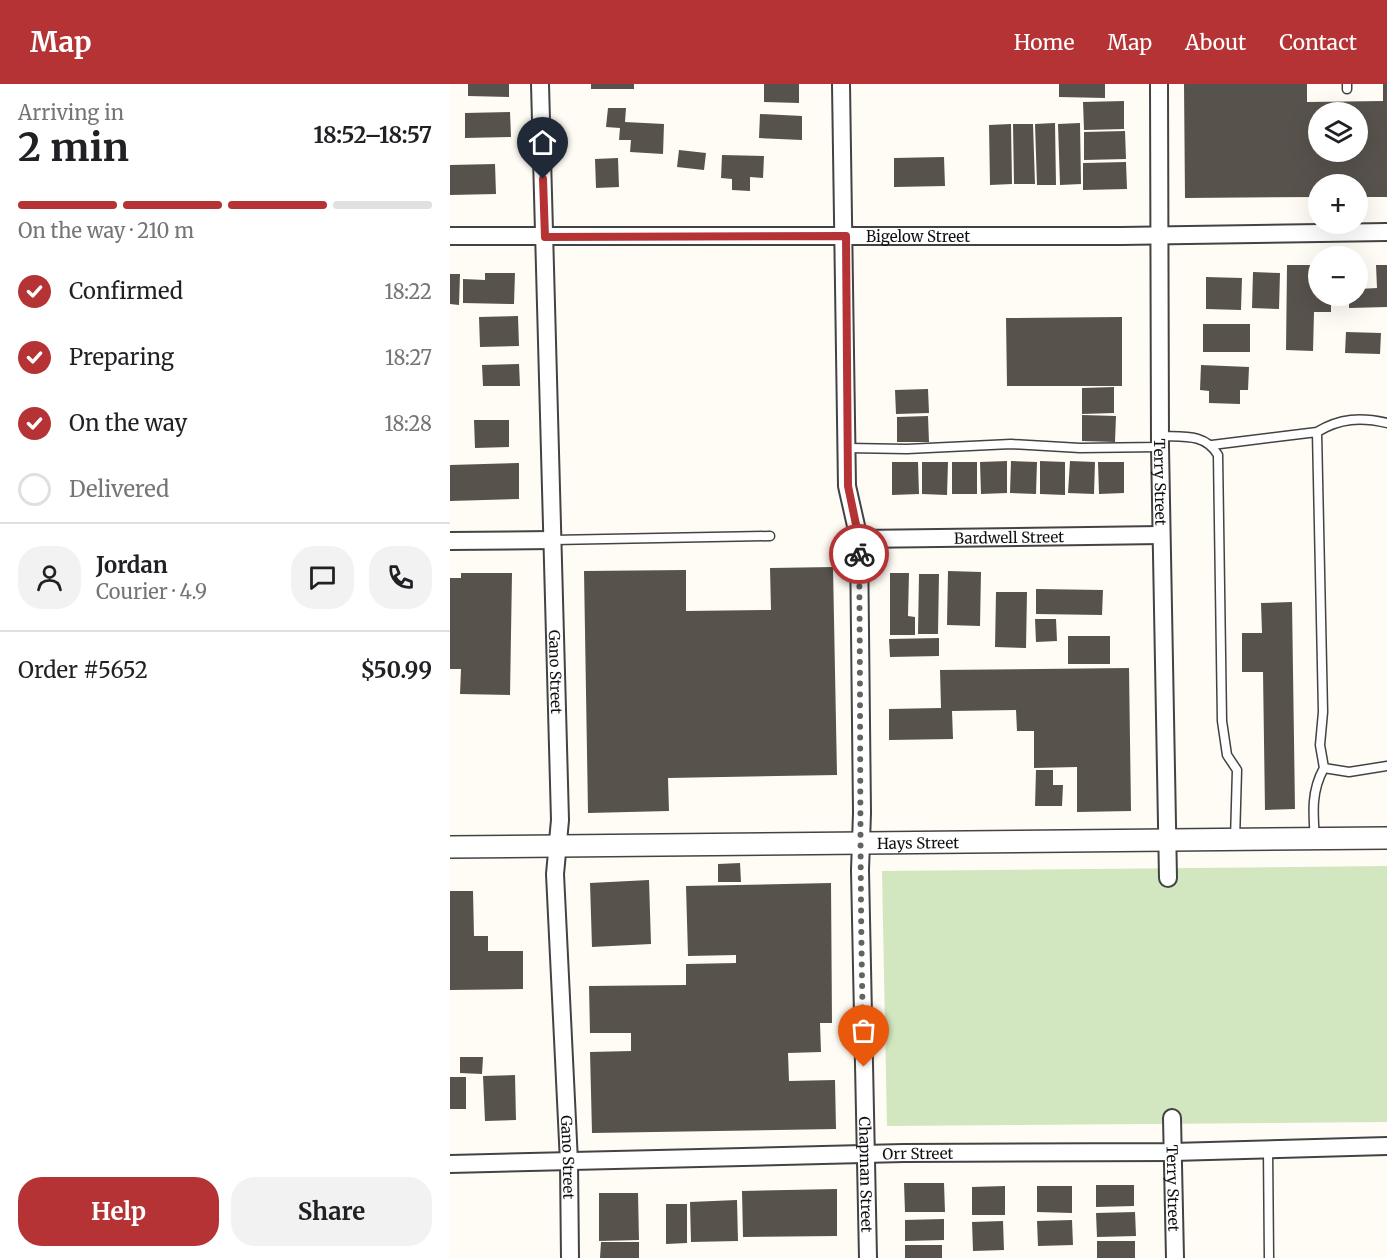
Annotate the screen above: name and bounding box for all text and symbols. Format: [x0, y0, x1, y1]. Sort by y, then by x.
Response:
text: Map [30, 24, 92, 60]
text: Home [1014, 29, 1074, 56]
text: Map [1107, 29, 1152, 56]
text: About [1185, 29, 1246, 56]
text: Contact [1279, 29, 1357, 56]
text: Arriving in [18, 100, 124, 125]
map controls [1308, 102, 1368, 306]
button: layers [1308, 102, 1368, 162]
pin [517, 117, 568, 179]
text: 18:52–18:57 [314, 121, 432, 149]
text: 2 min [18, 123, 129, 172]
icon: home [526, 126, 559, 159]
button: + [1308, 174, 1368, 234]
text: On the way · 210 m [18, 218, 194, 243]
street label: Bigelow Street [866, 227, 970, 246]
button: − [1308, 246, 1368, 306]
icon: check [18, 275, 51, 308]
text: Confirmed [69, 277, 183, 305]
text: 18:22 [384, 279, 432, 304]
icon: check [18, 341, 51, 374]
text: Preparing [69, 343, 174, 371]
text: 18:27 [385, 345, 432, 370]
icon: check [18, 407, 51, 440]
text: On the way [69, 409, 187, 437]
text: 18:28 [384, 411, 432, 436]
street label: Terry Street [1150, 439, 1171, 526]
text: Delivered [69, 475, 169, 503]
courier [829, 524, 889, 584]
street label: Bardwell Street [954, 527, 1064, 547]
icon: bike [843, 538, 876, 571]
button: person [18, 546, 81, 609]
button: chat [291, 546, 354, 609]
button: phone [369, 546, 432, 609]
text: Jordan [96, 551, 168, 579]
text: Courier · 4.9 [96, 579, 207, 604]
street label: Gano Street [545, 629, 567, 714]
text: Order #5652 [18, 656, 148, 684]
text: $50.99 [360, 656, 432, 684]
street label: Hays Street [877, 833, 959, 852]
pin [838, 1005, 889, 1067]
icon: bag [847, 1014, 880, 1047]
street label: Gano Street [557, 1115, 579, 1199]
street label: Chapman Street [856, 1116, 877, 1233]
street label: Orr Street [882, 1143, 954, 1163]
street label: Terry Street [1163, 1144, 1184, 1232]
button: Help [18, 1177, 219, 1246]
button: Share [231, 1177, 432, 1246]

